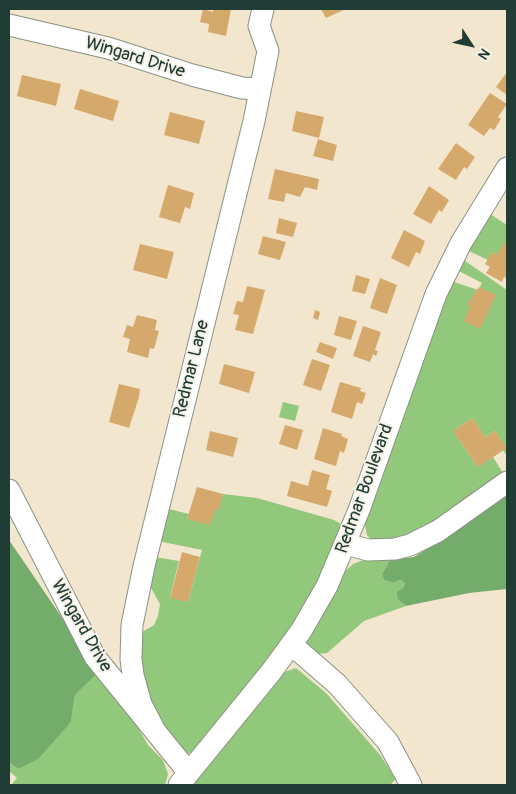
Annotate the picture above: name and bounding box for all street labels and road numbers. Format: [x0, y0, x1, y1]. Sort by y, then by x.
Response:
street label: Wingard Drive [82, 33, 188, 83]
street label: Redmar Lane [169, 318, 215, 420]
street label: Redmar Boulevard [332, 421, 398, 557]
street label: Wingard Drive [46, 576, 116, 676]

